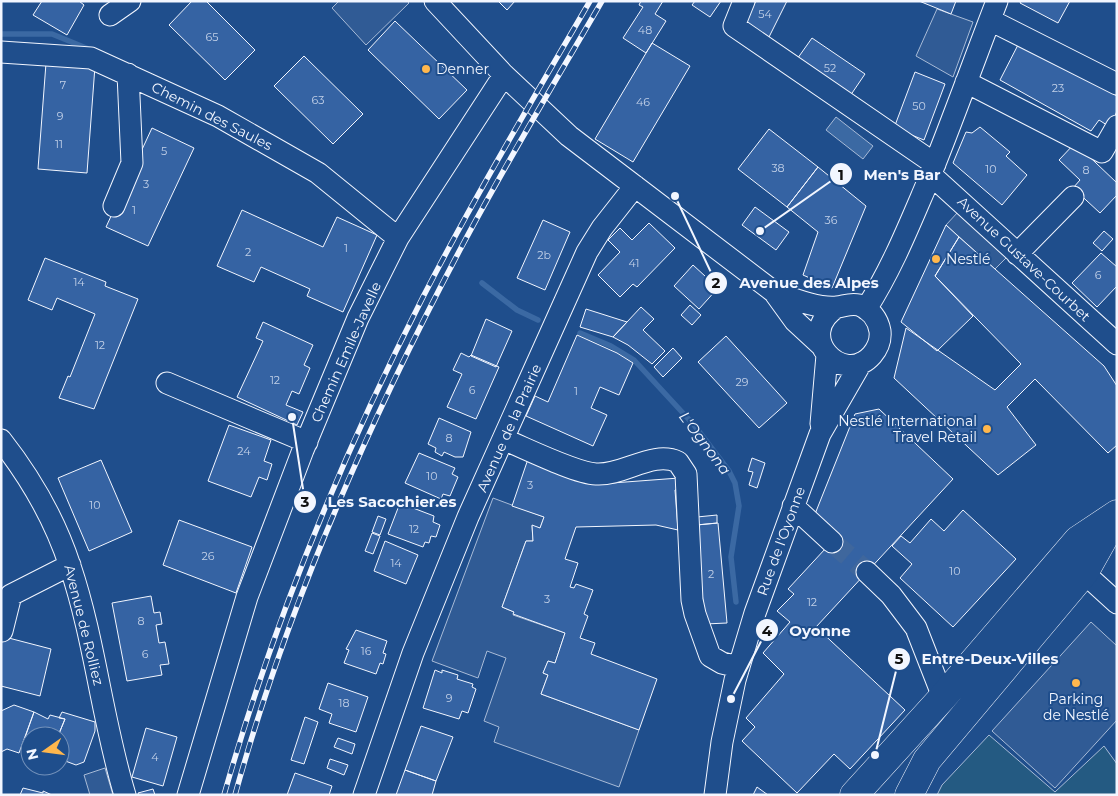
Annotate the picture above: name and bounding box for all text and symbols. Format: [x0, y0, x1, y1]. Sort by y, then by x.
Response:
house number: 54 [758, 7, 772, 21]
house number: 48 [638, 23, 652, 37]
house number: 65 [206, 30, 218, 44]
place label: Denner [436, 60, 489, 78]
house number: 52 [824, 61, 836, 75]
marker: Denner [420, 63, 432, 75]
house number: 7 [60, 78, 66, 92]
street label: Chemin des Saules [148, 78, 276, 154]
house number: 23 [1052, 81, 1064, 95]
house number: 63 [312, 93, 324, 107]
house number: 46 [636, 95, 650, 109]
house number: 50 [912, 99, 926, 113]
house number: 9 [57, 109, 64, 123]
house number: 11 [55, 137, 63, 151]
house number: 5 [161, 144, 167, 158]
callout: Men's Bar [828, 159, 950, 189]
house number: 38 [771, 161, 785, 175]
house number: 10 [985, 162, 997, 176]
house number: 8 [1082, 163, 1090, 177]
text: 1 [838, 165, 844, 184]
text: Men's Bar [863, 165, 941, 184]
house number: 3 [143, 177, 149, 191]
street label: Avenue Gustave-Courbet [954, 193, 1095, 326]
house number: 1 [132, 203, 136, 217]
house number: 36 [825, 213, 838, 227]
house number: 1 [344, 241, 348, 255]
house number: 2 [245, 245, 251, 259]
house number: 2b [537, 248, 551, 262]
place label: Nestlé [946, 250, 991, 268]
marker: Nestlé [930, 253, 942, 265]
house number: 41 [629, 256, 639, 270]
callout: Avenue des Alpes [704, 268, 888, 298]
house number: 6 [1095, 268, 1102, 282]
text: 2 [712, 273, 721, 292]
text: Avenue des Alpes [738, 273, 879, 292]
house number: 14 [73, 275, 85, 289]
street label: Chemin Emile-Javelle [307, 279, 385, 425]
house number: 12 [95, 338, 105, 352]
street label: Avenue de la Prairie [473, 361, 545, 495]
house number: 12 [270, 373, 280, 387]
house number: 29 [736, 375, 749, 389]
house number: 6 [469, 383, 476, 397]
house number: 1 [574, 384, 578, 398]
water label: L'Ognona [675, 407, 735, 479]
place label: Nestlé International Travel Retail [838, 412, 977, 446]
marker: Nestlé International Travel Retail [981, 423, 993, 435]
house number: 8 [445, 431, 453, 445]
house number: 24 [237, 444, 251, 458]
house number: 10 [426, 469, 438, 483]
house number: 3 [527, 478, 533, 492]
street label: Rue de l'Oyonne [753, 484, 809, 598]
callout: Les Sacochier.es [292, 487, 466, 517]
text: 3 [300, 492, 310, 511]
text: Les Sacochier.es [328, 492, 456, 511]
house number: 10 [89, 498, 101, 512]
house number: 12 [409, 522, 419, 536]
house number: 26 [202, 549, 215, 563]
house number: 14 [390, 556, 402, 570]
street label: Avenue de Rolliez [60, 563, 108, 687]
house number: 10 [949, 564, 961, 578]
house number: 2 [708, 567, 714, 581]
house number: 3 [544, 592, 550, 606]
house number: 12 [807, 595, 817, 609]
house number: 8 [137, 614, 145, 628]
callout: Oyonne [754, 615, 861, 645]
text: 4 [762, 621, 773, 640]
text: Oyonne [789, 621, 851, 640]
house number: 16 [361, 644, 372, 658]
callout: Entre-Deux-Villes [886, 644, 1068, 674]
house number: 6 [142, 647, 149, 661]
text: 5 [895, 649, 904, 668]
text: Entre-Deux-Villes [922, 649, 1058, 668]
marker: Parking de Nestlé [1070, 677, 1082, 689]
place label: Parking de Nestlé [1043, 690, 1109, 724]
house number: 9 [446, 691, 453, 705]
house number: 18 [339, 696, 350, 710]
north arrow [20, 726, 70, 776]
text: N [22, 746, 42, 762]
house number: 4 [151, 750, 159, 764]

